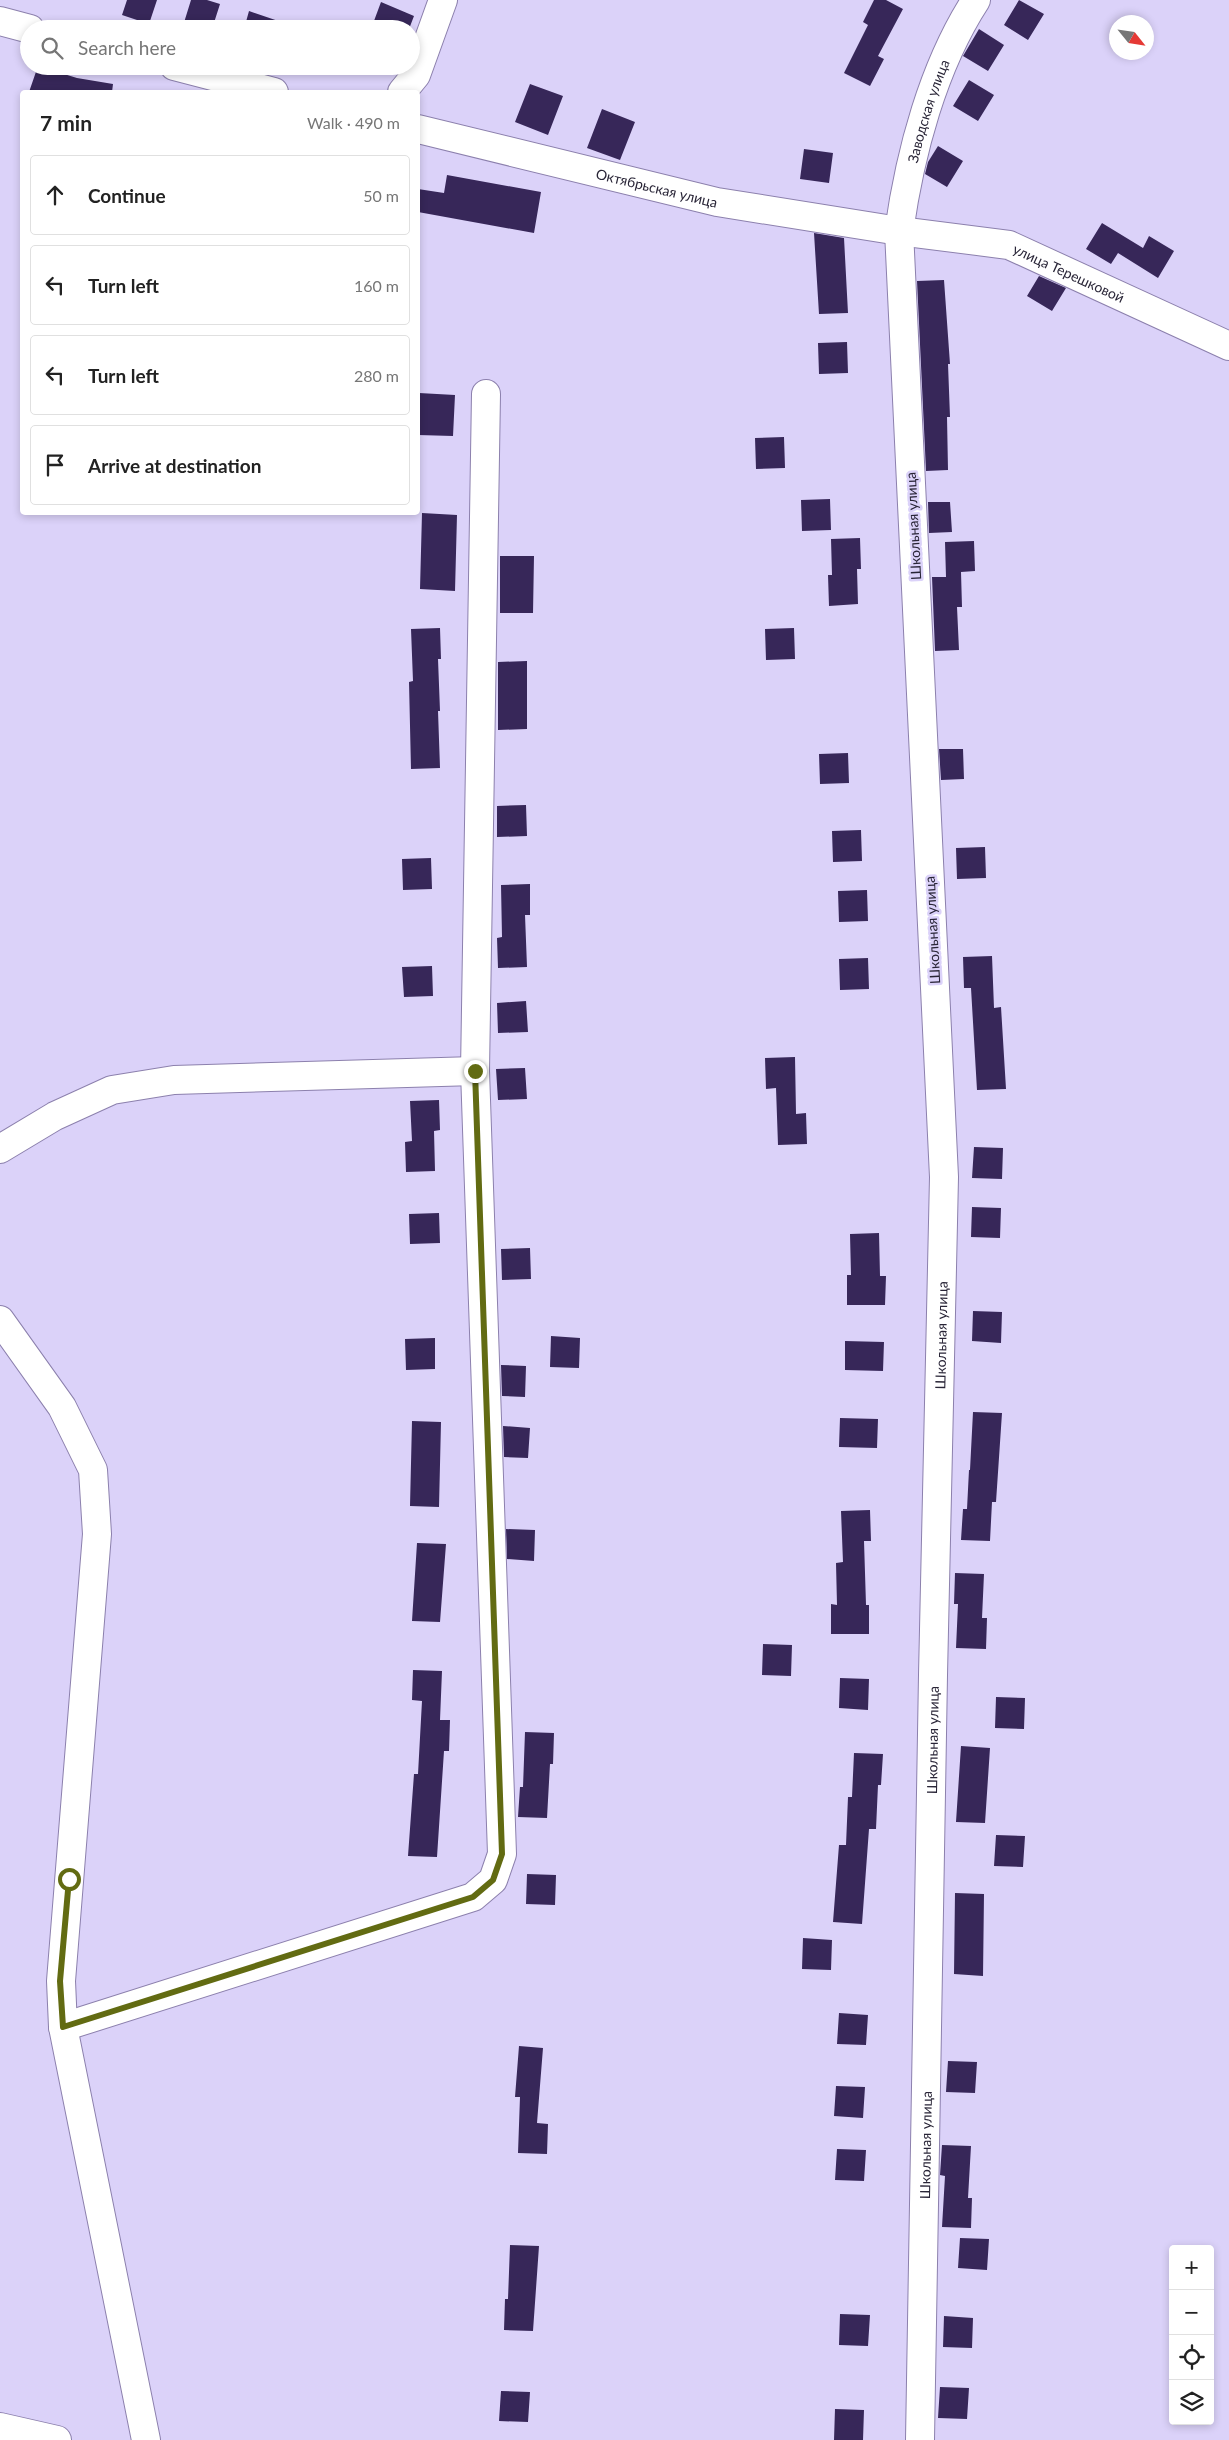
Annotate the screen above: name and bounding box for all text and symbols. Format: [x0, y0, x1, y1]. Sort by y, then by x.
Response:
north arrow [1109, 15, 1154, 60]
search box [20, 20, 420, 75]
icon: search [38, 34, 66, 62]
text: Search here [78, 36, 176, 59]
street label: Заводская улица [903, 56, 952, 164]
text: 7 min [40, 110, 92, 135]
text: Walk · 490 m [307, 113, 400, 132]
street label: Октябрьская улица [595, 164, 719, 210]
icon: ahead [41, 181, 69, 209]
text: Continue [88, 184, 166, 207]
text: 50 m [363, 186, 399, 205]
street label: улица Терешковой [1011, 240, 1127, 305]
icon: left [41, 271, 69, 299]
text: Turn left [88, 274, 159, 297]
text: 160 m [354, 276, 399, 295]
icon: left [41, 361, 69, 389]
text: Turn left [88, 364, 159, 387]
text: 280 m [354, 366, 399, 385]
icon: arrive [41, 451, 69, 479]
text: Arrive at destination [88, 454, 261, 477]
street label: Школьная улица [902, 472, 924, 580]
street label: Школьная улица [921, 876, 943, 984]
route end [464, 1060, 487, 1083]
street label: Школьная улица [931, 1281, 950, 1389]
street label: Школьная улица [922, 1686, 941, 1794]
route start [58, 1868, 81, 1891]
street label: Школьная улица [916, 2091, 934, 2199]
map controls [1169, 2245, 1214, 2425]
button: + [1169, 2245, 1214, 2290]
button: − [1169, 2290, 1214, 2335]
button: locate [1169, 2335, 1214, 2380]
button: layers [1169, 2380, 1214, 2425]

